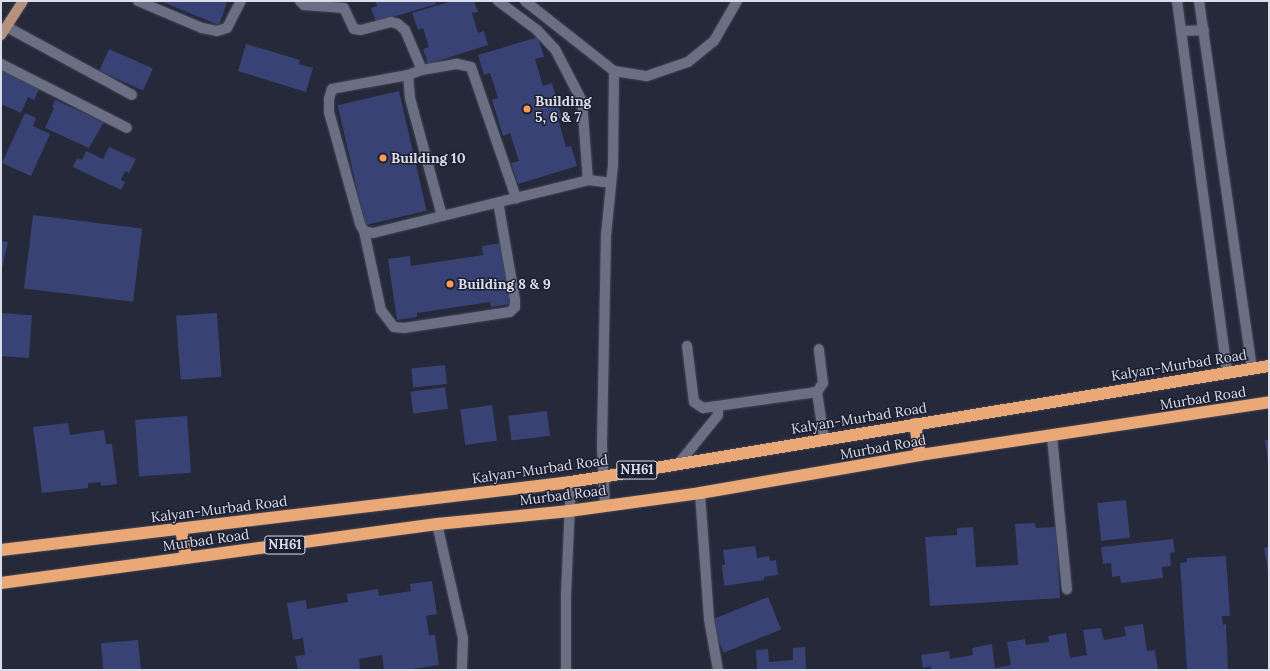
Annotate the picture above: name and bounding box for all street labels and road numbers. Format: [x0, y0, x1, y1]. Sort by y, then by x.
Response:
street label: Kalyan-Murbad Road [1110, 346, 1248, 384]
street label: Murbad Road [1159, 383, 1247, 413]
street label: Kalyan-Murbad Road [790, 399, 928, 437]
street label: Murbad Road [839, 431, 927, 463]
street label: Kalyan-Murbad Road [471, 451, 609, 487]
road number: NH61 [616, 459, 658, 481]
street label: Murbad Road [519, 481, 607, 509]
street label: Kalyan-Murbad Road [150, 492, 288, 526]
street label: Murbad Road [162, 526, 250, 554]
road number: NH61 [264, 534, 306, 556]

